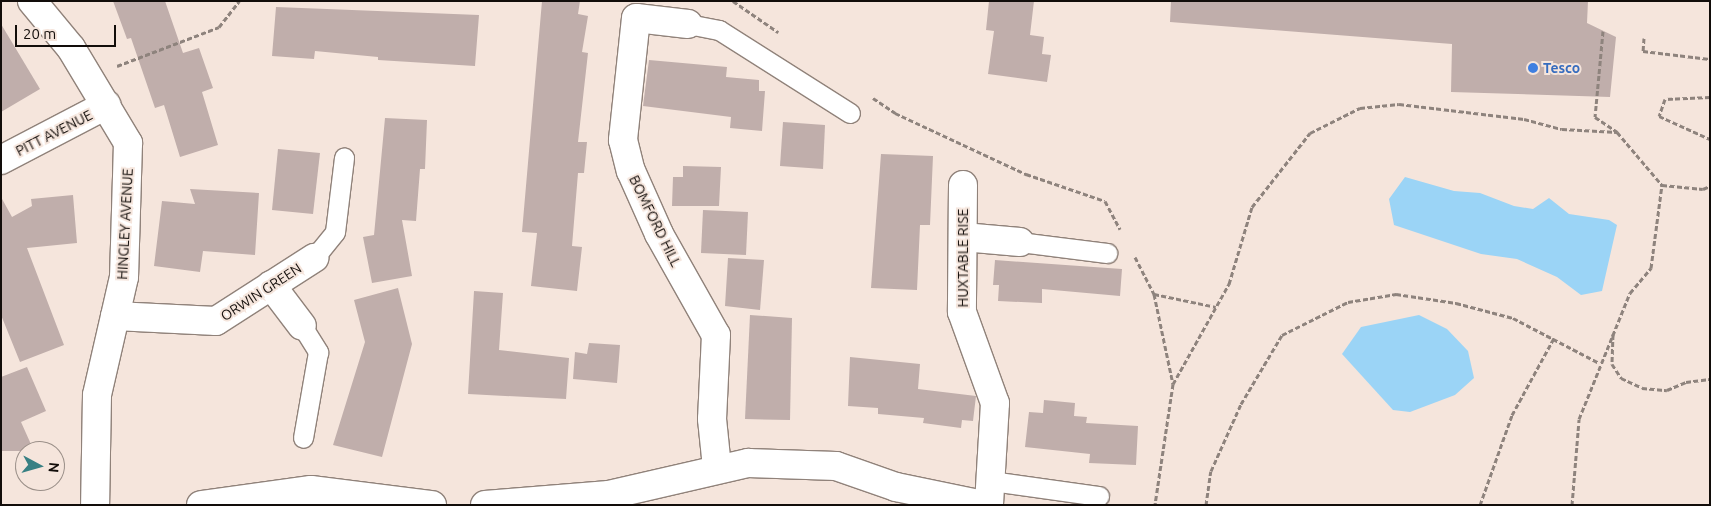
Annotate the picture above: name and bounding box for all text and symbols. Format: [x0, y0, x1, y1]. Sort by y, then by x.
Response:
scale bar [18, 15, 119, 47]
text: 20 m [23, 25, 56, 42]
place label: Tesco [1543, 60, 1580, 76]
marker: Tesco [1527, 62, 1539, 74]
street label: PITT AVENUE [13, 107, 95, 159]
street label: HINGLEY AVENUE [114, 168, 136, 280]
street label: BOMFORD HILL [626, 173, 684, 269]
street label: HUXTABLE RISE [955, 209, 971, 307]
street label: ORWIN GREEN [217, 260, 305, 324]
north arrow [15, 441, 65, 491]
text: N [45, 461, 62, 473]

